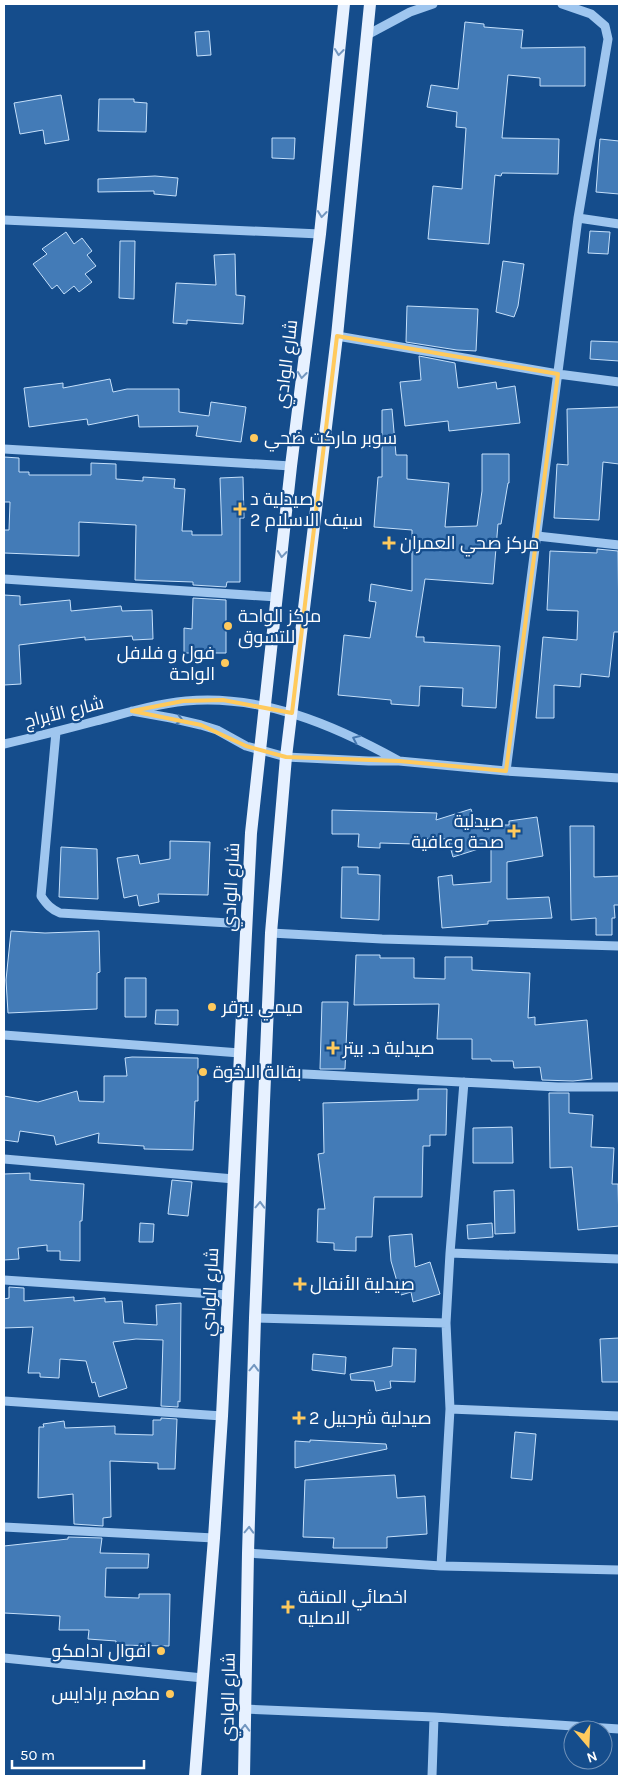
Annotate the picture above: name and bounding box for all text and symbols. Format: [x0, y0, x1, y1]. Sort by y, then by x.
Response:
one-way arrow [334, 49, 345, 57]
one-way arrow [317, 210, 328, 218]
street label: شارع الوادي [270, 318, 305, 410]
one-way arrow [297, 371, 308, 379]
place label: سوبر ماركت ضحي [264, 427, 397, 452]
marker: سوبر ماركت ضحي [248, 432, 260, 444]
place label: صيدلية د . سيف الاسلام 2 [250, 488, 363, 532]
marker: صيدلية د . سيف الاسلام 2 [234, 503, 246, 515]
place label: مركز صحي العمران [400, 532, 539, 557]
marker: مركز صحي العمران [382, 536, 396, 550]
one-way arrow [276, 550, 287, 558]
place label: مركز الواحة للتسوق [238, 605, 321, 649]
marker: مركز الواحة للتسوق [222, 620, 234, 632]
place label: فول و فلافل الواحة [117, 642, 215, 685]
marker: فول و فلافل الواحة [219, 657, 231, 669]
street label: شارع الأبراج [22, 692, 106, 733]
one-way arrow [176, 714, 185, 725]
one-way arrow [352, 734, 361, 745]
place label: صيدلية صحة وعافية [411, 810, 504, 853]
marker: صيدلية صحة وعافية [508, 825, 520, 837]
street label: شارع الوادي [218, 842, 247, 932]
place label: ميمي بيرقر [221, 996, 303, 1021]
marker: ميمي بيرقر [206, 1001, 218, 1013]
place label: صيدلية د. بيتر [342, 1037, 435, 1059]
marker: صيدلية د. بيتر [327, 1042, 339, 1054]
place label: بقالة الاخوة [213, 1061, 302, 1083]
marker: بقالة الاخوة [197, 1066, 209, 1078]
one-way arrow [254, 1201, 265, 1209]
street label: شارع الوادي [197, 1247, 226, 1337]
place label: صيدلية الأنفال [310, 1273, 415, 1295]
marker: صيدلية الأنفال [294, 1278, 306, 1290]
one-way arrow [249, 1363, 259, 1371]
place label: صيدلية شرحبيل 2 [309, 1407, 431, 1429]
marker: صيدلية شرحبيل 2 [293, 1412, 305, 1424]
one-way arrow [243, 1526, 254, 1534]
place label: اخصائي المنقة الاصليه [298, 1586, 408, 1629]
marker: اخصائي المنقة الاصليه [282, 1601, 294, 1613]
place label: افوال ادامكو [52, 1640, 151, 1662]
marker: افوال ادامكو [155, 1645, 167, 1657]
street label: شارع الوادي [216, 1652, 243, 1742]
place label: مطعم برادايس [52, 1683, 160, 1706]
marker: مطعم برادايس [164, 1688, 176, 1700]
north arrow [563, 1720, 613, 1770]
one-way arrow [239, 1723, 250, 1731]
scale bar [12, 1738, 145, 1770]
text: 50 m [20, 1746, 55, 1764]
text: N [585, 1747, 600, 1766]

